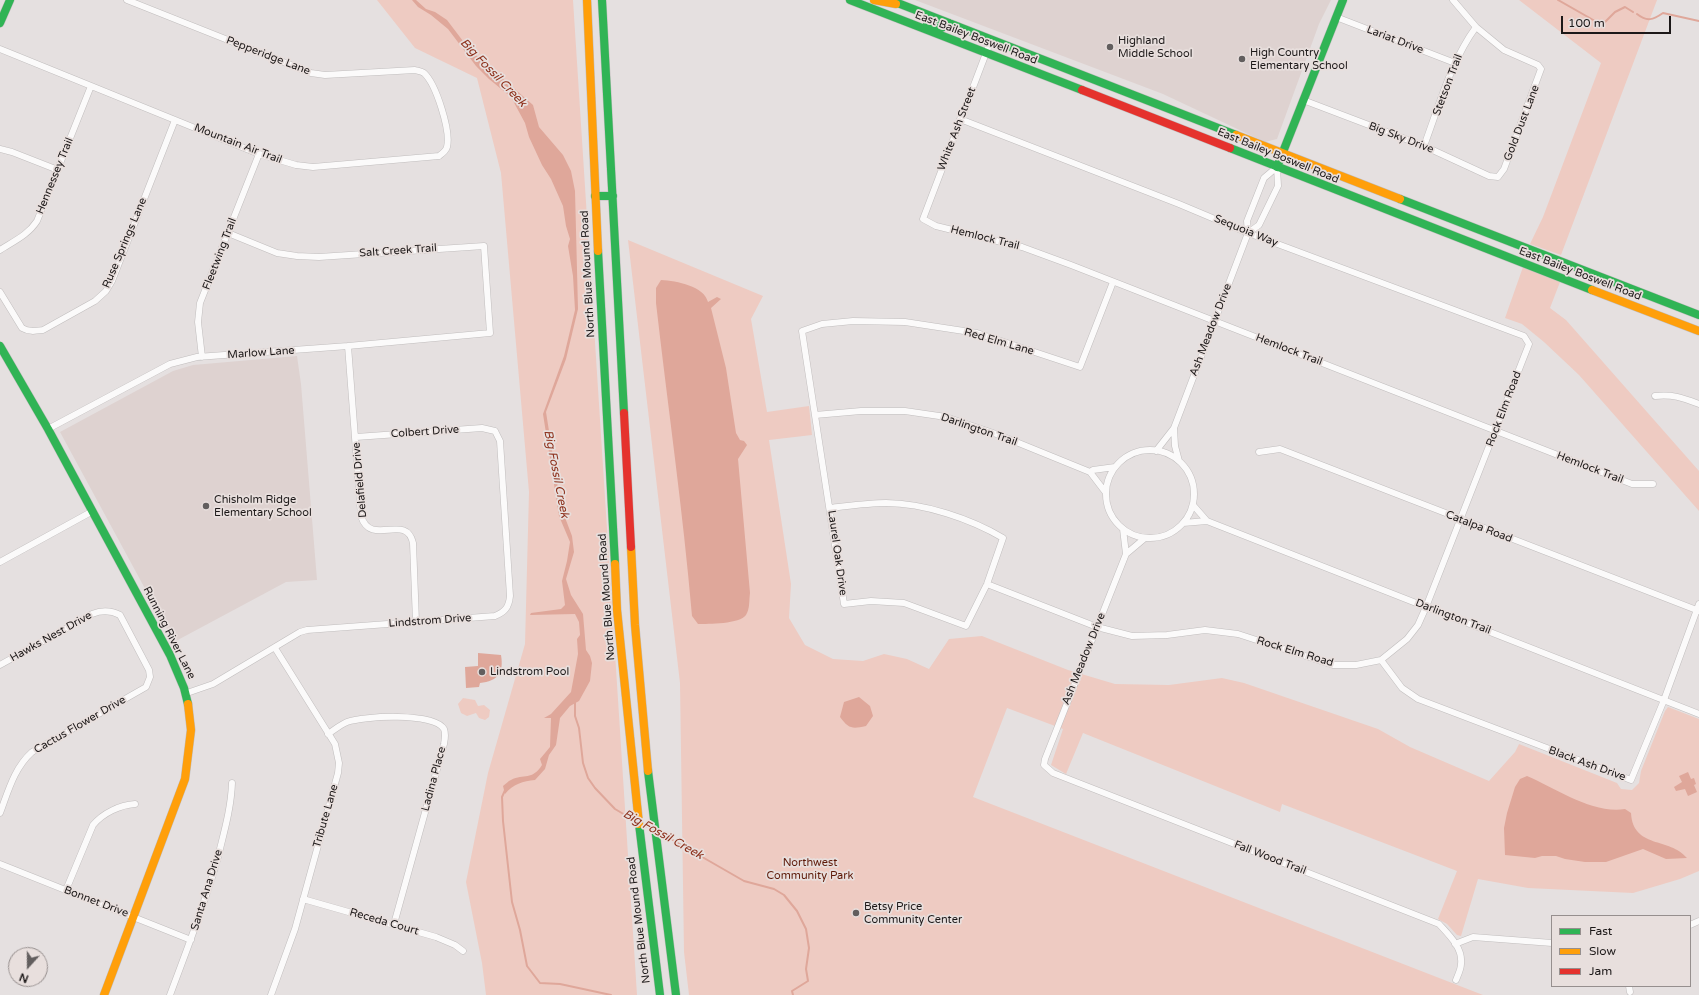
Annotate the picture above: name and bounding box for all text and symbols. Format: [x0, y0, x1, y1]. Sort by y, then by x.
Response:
scale bar [1563, 8, 1673, 34]
street label: East Bailey Boswell Road [913, 9, 1039, 67]
text: 100 m [1568, 16, 1605, 30]
street label: Lariat Drive [1365, 23, 1425, 57]
street label: Pepperidge Lane [224, 34, 312, 78]
place label: Highland Middle School [1118, 34, 1192, 60]
water label: Big Fossil Creek [457, 36, 529, 110]
marker: Highland Middle School [1105, 42, 1115, 52]
place label: High Country Elementary School [1250, 46, 1348, 72]
street label: Stetson Trail [1430, 53, 1466, 117]
marker: High Country Elementary School [1237, 54, 1247, 64]
street label: Gold Dust Lane [1501, 83, 1543, 163]
street label: White Ash Street [935, 85, 979, 173]
street label: Big Sky Drive [1367, 120, 1435, 156]
street label: Mountain Air Trail [192, 121, 284, 167]
street label: East Bailey Boswell Road [1215, 126, 1341, 186]
street label: Hennessey Trail [34, 136, 76, 216]
street label: Ruse Springs Lane [100, 196, 150, 290]
street label: North Blue Mound Road [578, 210, 598, 338]
street label: Sequoia Way [1212, 212, 1280, 250]
street label: Fleetwing Trail [200, 216, 240, 292]
street label: Hemlock Trail [949, 223, 1021, 253]
street label: Salt Creek Trail [359, 242, 437, 260]
street label: East Bailey Boswell Road [1517, 245, 1643, 303]
street label: Ash Meadow Drive [1187, 282, 1235, 378]
street label: Red Elm Lane [963, 326, 1035, 358]
street label: Hemlock Trail [1254, 331, 1324, 369]
street label: Marlow Lane [227, 344, 295, 362]
street label: Rock Elm Road [1484, 369, 1524, 449]
street label: Darlington Trail [939, 411, 1019, 449]
street label: Colbert Drive [390, 423, 460, 441]
water label: Big Fossil Creek [540, 429, 572, 519]
street label: Delafield Drive [350, 442, 370, 518]
street label: Hemlock Trail [1555, 449, 1625, 487]
place label: Chisholm Ridge Elementary School [214, 493, 312, 519]
marker: Chisholm Ridge Elementary School [201, 501, 211, 511]
street label: Catalpa Road [1444, 508, 1514, 546]
street label: Laurel Oak Drive [824, 510, 850, 596]
street label: North Blue Mound Road [596, 533, 618, 661]
street label: Running River Lane [140, 584, 198, 682]
street label: Darlington Trail [1413, 597, 1493, 637]
street label: Hawks Nest Drive [8, 609, 94, 665]
street label: Ash Meadow Drive [1059, 611, 1109, 707]
street label: Lindstrom Drive [388, 612, 472, 630]
street label: Rock Elm Road [1255, 634, 1335, 670]
place label: Lindstrom Pool [490, 665, 569, 679]
marker: Lindstrom Pool [477, 667, 487, 677]
street label: Cactus Flower Drive [32, 693, 128, 757]
street label: Black Ash Drive [1547, 744, 1627, 784]
street label: Ladina Place [419, 745, 449, 813]
street label: Tribute Lane [311, 783, 341, 849]
water label: Big Fossil Creek [620, 807, 706, 863]
street label: Fall Wood Trail [1232, 838, 1308, 878]
street label: Santa Ana Drive [188, 848, 226, 932]
street label: North Blue Mound Road [625, 856, 653, 984]
park label: Northwest Community Park [767, 856, 853, 882]
street label: Bonnet Drive [62, 884, 130, 920]
place label: Betsy Price Community Center [864, 900, 962, 926]
street label: Receda Court [348, 906, 420, 938]
marker: Betsy Price Community Center [851, 908, 861, 918]
legend [1551, 915, 1691, 987]
text: Fast [1589, 924, 1612, 938]
text: Slow [1589, 944, 1616, 958]
north arrow [8, 947, 48, 987]
text: Jam [1589, 964, 1612, 978]
text: N [17, 970, 30, 985]

